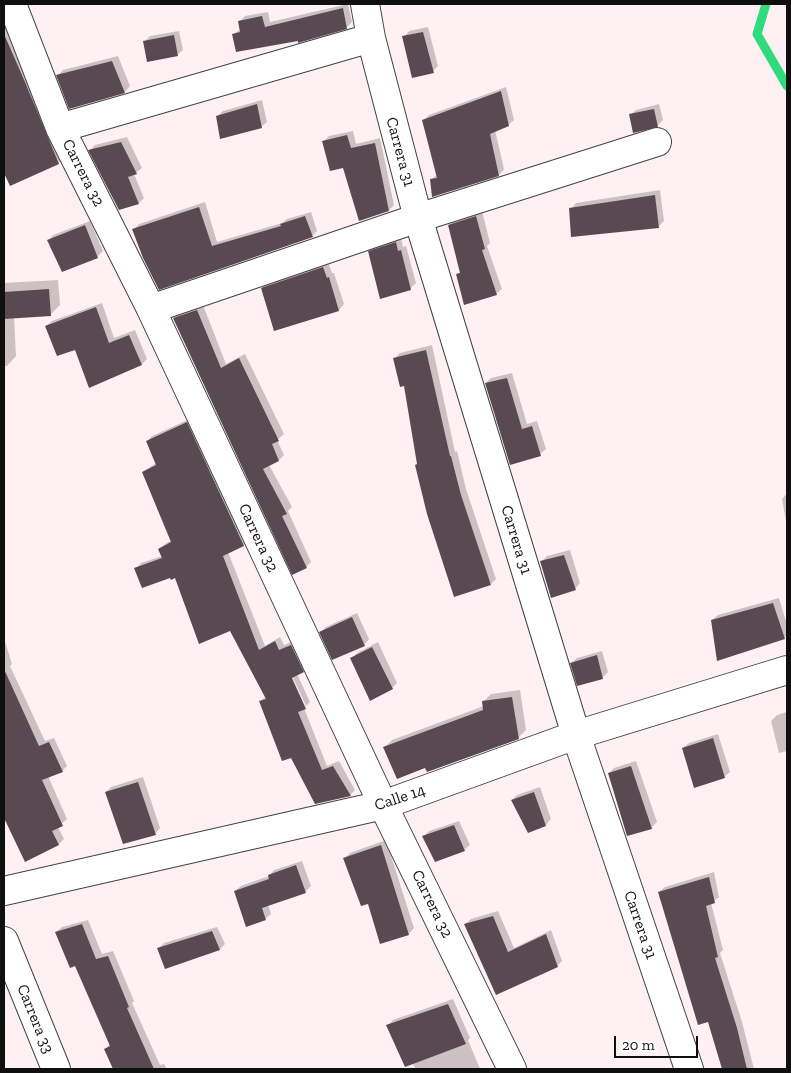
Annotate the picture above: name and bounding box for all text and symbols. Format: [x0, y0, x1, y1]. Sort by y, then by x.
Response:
street label: Carrera 31 [382, 115, 418, 189]
street label: Carrera 32 [58, 136, 108, 210]
street label: Carrera 32 [234, 501, 282, 575]
street label: Carrera 31 [496, 503, 536, 577]
street label: Calle 14 [372, 781, 428, 815]
street label: Carrera 32 [407, 867, 457, 941]
street label: Carrera 31 [619, 888, 661, 962]
street label: Carrera 33 [12, 982, 58, 1056]
scale bar [616, 1026, 700, 1058]
text: 20 m [622, 1036, 655, 1054]

